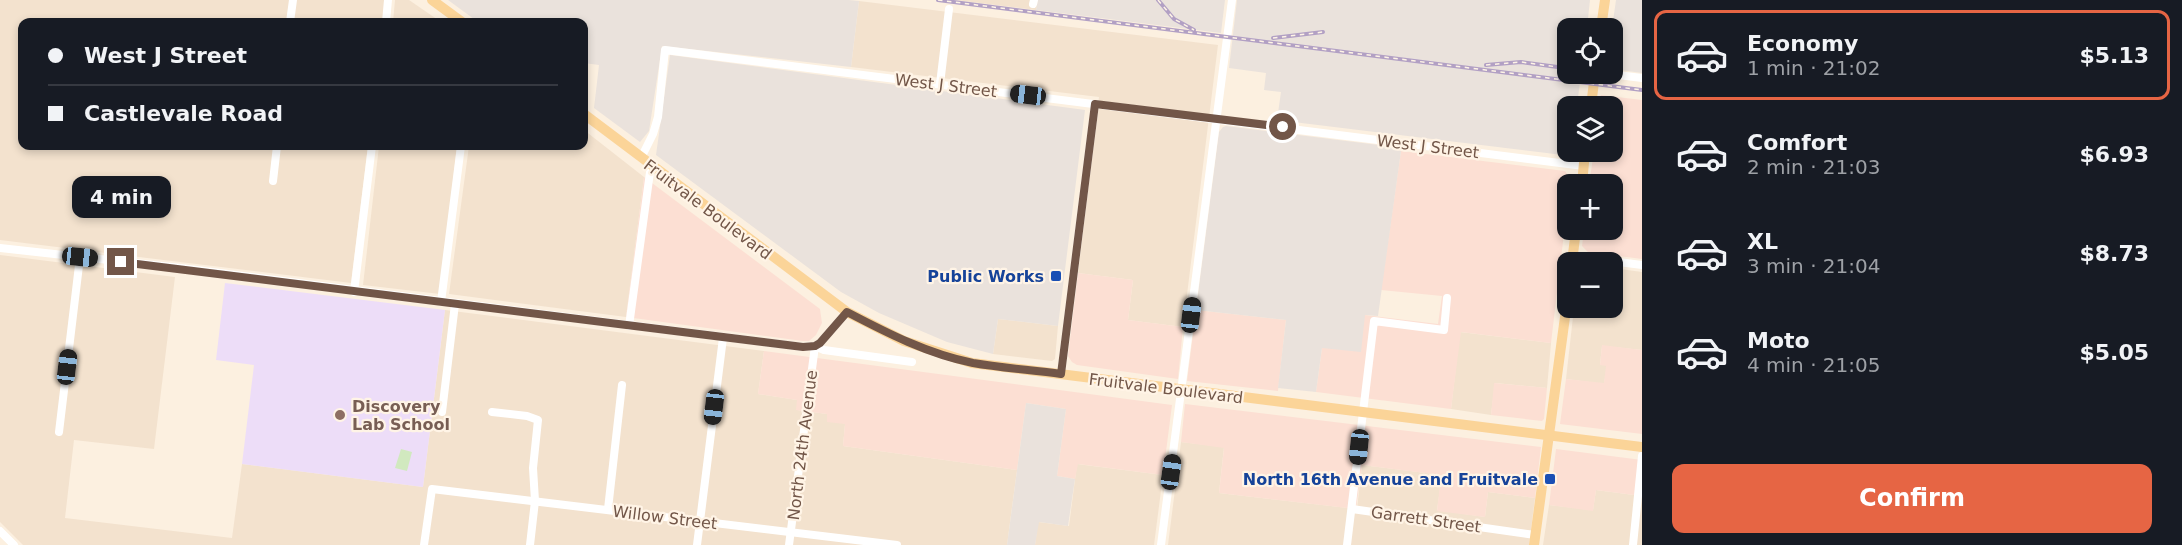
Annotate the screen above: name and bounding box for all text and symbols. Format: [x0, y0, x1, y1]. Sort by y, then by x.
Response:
map controls [1557, 18, 1623, 318]
button: locate [1557, 18, 1623, 84]
icon: car [1675, 28, 1729, 82]
text: Economy [1747, 31, 1858, 56]
text: West J Street [84, 43, 247, 68]
text: $5.13 [2079, 43, 2149, 68]
text: 1 min · 21:02 [1747, 56, 1881, 80]
street label: West J Street [894, 70, 998, 101]
car [1009, 84, 1047, 106]
button: layers [1557, 96, 1623, 162]
text: Castlevale Road [84, 101, 283, 126]
route start [1269, 113, 1296, 140]
icon: car [1675, 127, 1729, 181]
text: Comfort [1747, 130, 1847, 155]
street label: West J Street [1376, 131, 1480, 162]
text: $6.93 [2079, 142, 2149, 167]
street label: Fruitvale Boulevard [640, 155, 775, 264]
text: 2 min · 21:03 [1747, 155, 1881, 179]
button: + [1557, 174, 1623, 240]
callout: 4 min [72, 175, 170, 217]
text: 4 min [90, 185, 153, 209]
icon: car [1675, 226, 1729, 280]
text: XL [1747, 229, 1778, 254]
text: $8.73 [2079, 241, 2149, 266]
car [61, 246, 99, 268]
route end [107, 248, 134, 275]
button: − [1557, 252, 1623, 318]
text: 3 min · 21:04 [1747, 254, 1881, 278]
place label: Public Works [927, 267, 1044, 286]
marker: Public Works [1049, 269, 1063, 283]
car [1180, 296, 1202, 334]
icon: car [1675, 325, 1729, 379]
text: Moto [1747, 328, 1810, 353]
text: $5.05 [2079, 340, 2149, 365]
car [56, 348, 78, 386]
text: 4 min · 21:05 [1747, 353, 1881, 377]
street label: North 24th Avenue [784, 369, 821, 521]
street label: Fruitvale Boulevard [1088, 370, 1244, 407]
car [703, 388, 725, 426]
place label: Discovery Lab School [352, 397, 450, 434]
marker: Discovery Lab School [333, 408, 347, 422]
car [1348, 428, 1370, 466]
car [1160, 453, 1182, 491]
button: Confirm [1672, 464, 2152, 533]
place label: North 16th Avenue and Fruitvale [1243, 470, 1538, 489]
marker: North 16th Avenue and Fruitvale [1543, 472, 1557, 486]
street label: Willow Street [611, 502, 718, 533]
street label: Garrett Street [1370, 502, 1482, 537]

